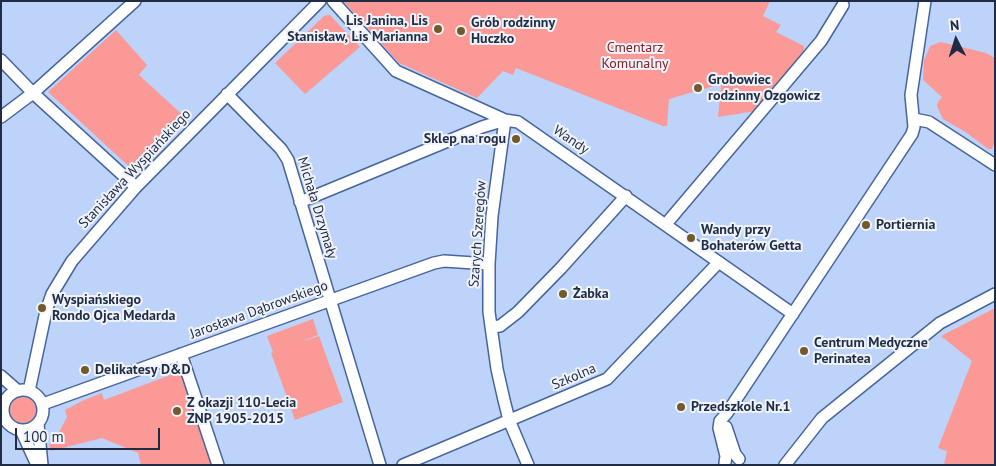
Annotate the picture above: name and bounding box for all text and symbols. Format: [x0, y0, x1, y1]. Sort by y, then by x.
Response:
place label: Lis Janina, Lis Stanisław, Lis Marianna [287, 13, 428, 46]
place label: Grób rodzinny Huczko [471, 15, 555, 48]
north arrow [931, 15, 981, 65]
text: N [949, 16, 960, 34]
marker: Lis Janina, Lis Stanisław, Lis Marianna [432, 23, 444, 35]
marker: Grób rodzinny Huczko [455, 25, 467, 37]
park label: Cmentarz Komunalny [601, 40, 669, 72]
place label: Grobowiec rodzinny Ozgowicz [708, 72, 820, 104]
marker: Grobowiec rodzinny Ozgowicz [692, 82, 704, 94]
street label: Stanisława Wyspiańskiego [75, 106, 195, 232]
street label: Wandy [550, 122, 592, 158]
place label: Sklep na rogu [424, 131, 506, 147]
marker: Sklep na rogu [510, 133, 522, 145]
street label: Michała Drzymały [293, 155, 341, 261]
street label: Szarych Szeregów [466, 180, 490, 288]
place label: Portiernia [876, 217, 935, 233]
marker: Portiernia [860, 219, 872, 231]
place label: Wandy przy Bohaterów Getta [701, 222, 801, 254]
marker: Wandy przy Bohaterów Getta [685, 232, 697, 244]
street label: Jarosława Dąbrowskiego [188, 277, 330, 343]
place label: Żabka [573, 286, 609, 302]
marker: Żabka [557, 288, 569, 300]
place label: Wyspiańskiego Rondo Ojca Medarda [52, 292, 175, 324]
marker: Wyspiańskiego Rondo Ojca Medarda [36, 302, 48, 314]
place label: Centrum Medyczne Perinatea [814, 335, 928, 368]
marker: Centrum Medyczne Perinatea [798, 345, 810, 357]
street label: Szkolna [549, 360, 599, 394]
place label: Delikatesy D&D [95, 362, 190, 378]
marker: Delikatesy D&D [79, 364, 91, 376]
place label: Z okazji 110-Lecia ZNP 1905-2015 [187, 395, 296, 428]
place label: Przedszkole Nr.1 [691, 399, 790, 415]
marker: Przedszkole Nr.1 [675, 401, 687, 413]
marker: Z okazji 110-Lecia ZNP 1905-2015 [171, 405, 183, 417]
scale bar [18, 418, 162, 450]
text: 100 m [23, 427, 64, 446]

